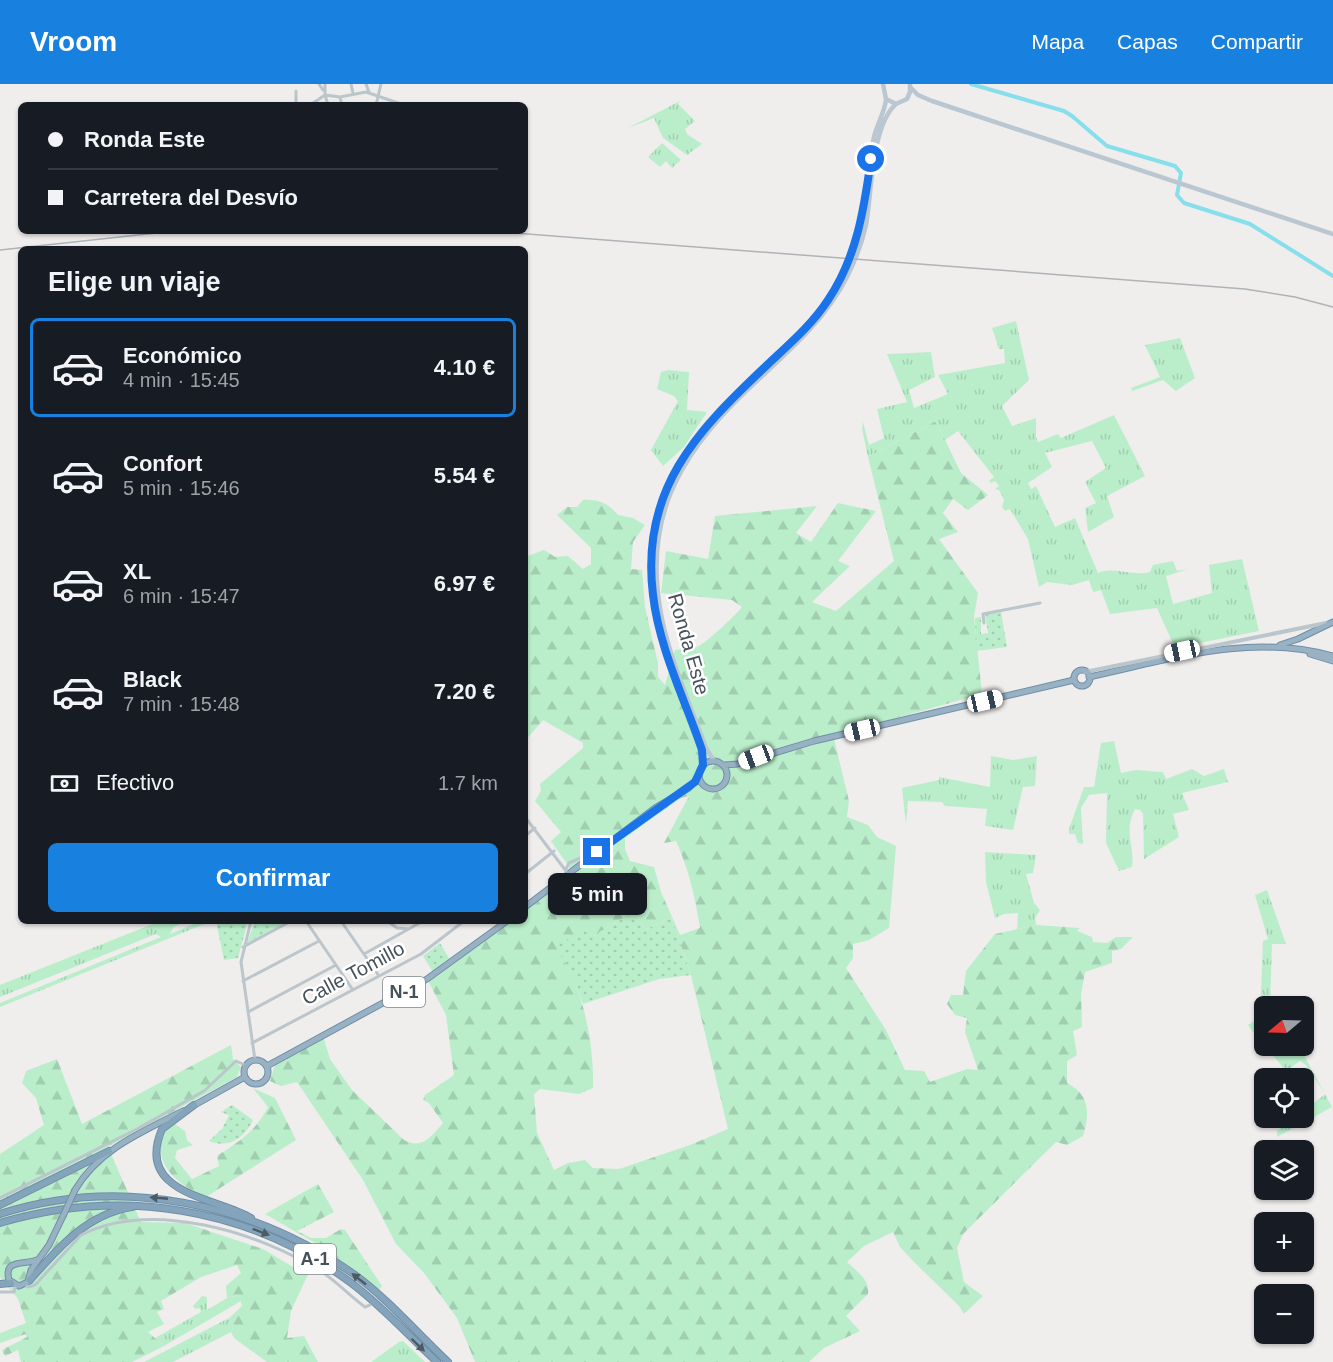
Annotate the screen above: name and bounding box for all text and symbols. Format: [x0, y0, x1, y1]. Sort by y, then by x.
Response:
text: Vroom [30, 26, 117, 57]
text: Mapa [1032, 30, 1084, 53]
text: Capas [1117, 30, 1178, 53]
text: Compartir [1211, 30, 1303, 53]
text: Ronda Este [84, 127, 205, 152]
route start [857, 145, 884, 172]
text: Carretera del Desvío [84, 185, 298, 210]
text: Elige un viaje [48, 267, 221, 297]
icon: car [51, 341, 105, 395]
text: Económico [123, 343, 242, 368]
text: 4.10 € [434, 355, 495, 380]
text: 4 min · 15:45 [123, 369, 240, 391]
icon: car [51, 449, 105, 503]
text: Confort [123, 451, 202, 476]
text: 5.54 € [434, 463, 495, 488]
text: 5 min · 15:46 [123, 477, 240, 499]
icon: car [51, 557, 105, 611]
text: XL [123, 559, 151, 584]
text: 6.97 € [434, 571, 495, 596]
text: 6 min · 15:47 [123, 585, 240, 607]
street label: Ronda Este [664, 591, 714, 697]
car [1163, 638, 1201, 664]
icon: car [51, 665, 105, 719]
text: Black [123, 667, 182, 692]
text: 7.20 € [434, 679, 495, 704]
car [965, 688, 1005, 714]
text: 7 min · 15:48 [123, 693, 240, 715]
car [842, 717, 882, 743]
car [736, 742, 776, 772]
icon: cash [48, 767, 81, 800]
text: Efectivo [96, 770, 174, 795]
text: 1.7 km [438, 772, 498, 794]
route end [583, 838, 610, 865]
button: Confirmar [48, 843, 498, 912]
callout: 5 min [548, 873, 646, 915]
text: 5 min [571, 883, 624, 905]
street label: Calle Tomillo [298, 937, 408, 1009]
road number: N-1 [383, 977, 425, 1007]
north arrow [1254, 996, 1314, 1056]
map controls [1254, 996, 1314, 1344]
button: locate [1254, 1068, 1314, 1128]
button: layers [1254, 1140, 1314, 1200]
one-way arrow [149, 1193, 168, 1203]
button: + [1254, 1212, 1314, 1272]
one-way arrow [252, 1228, 270, 1237]
road number: A-1 [294, 1244, 336, 1274]
one-way arrow [352, 1274, 367, 1286]
button: − [1254, 1284, 1314, 1344]
one-way arrow [411, 1337, 425, 1351]

